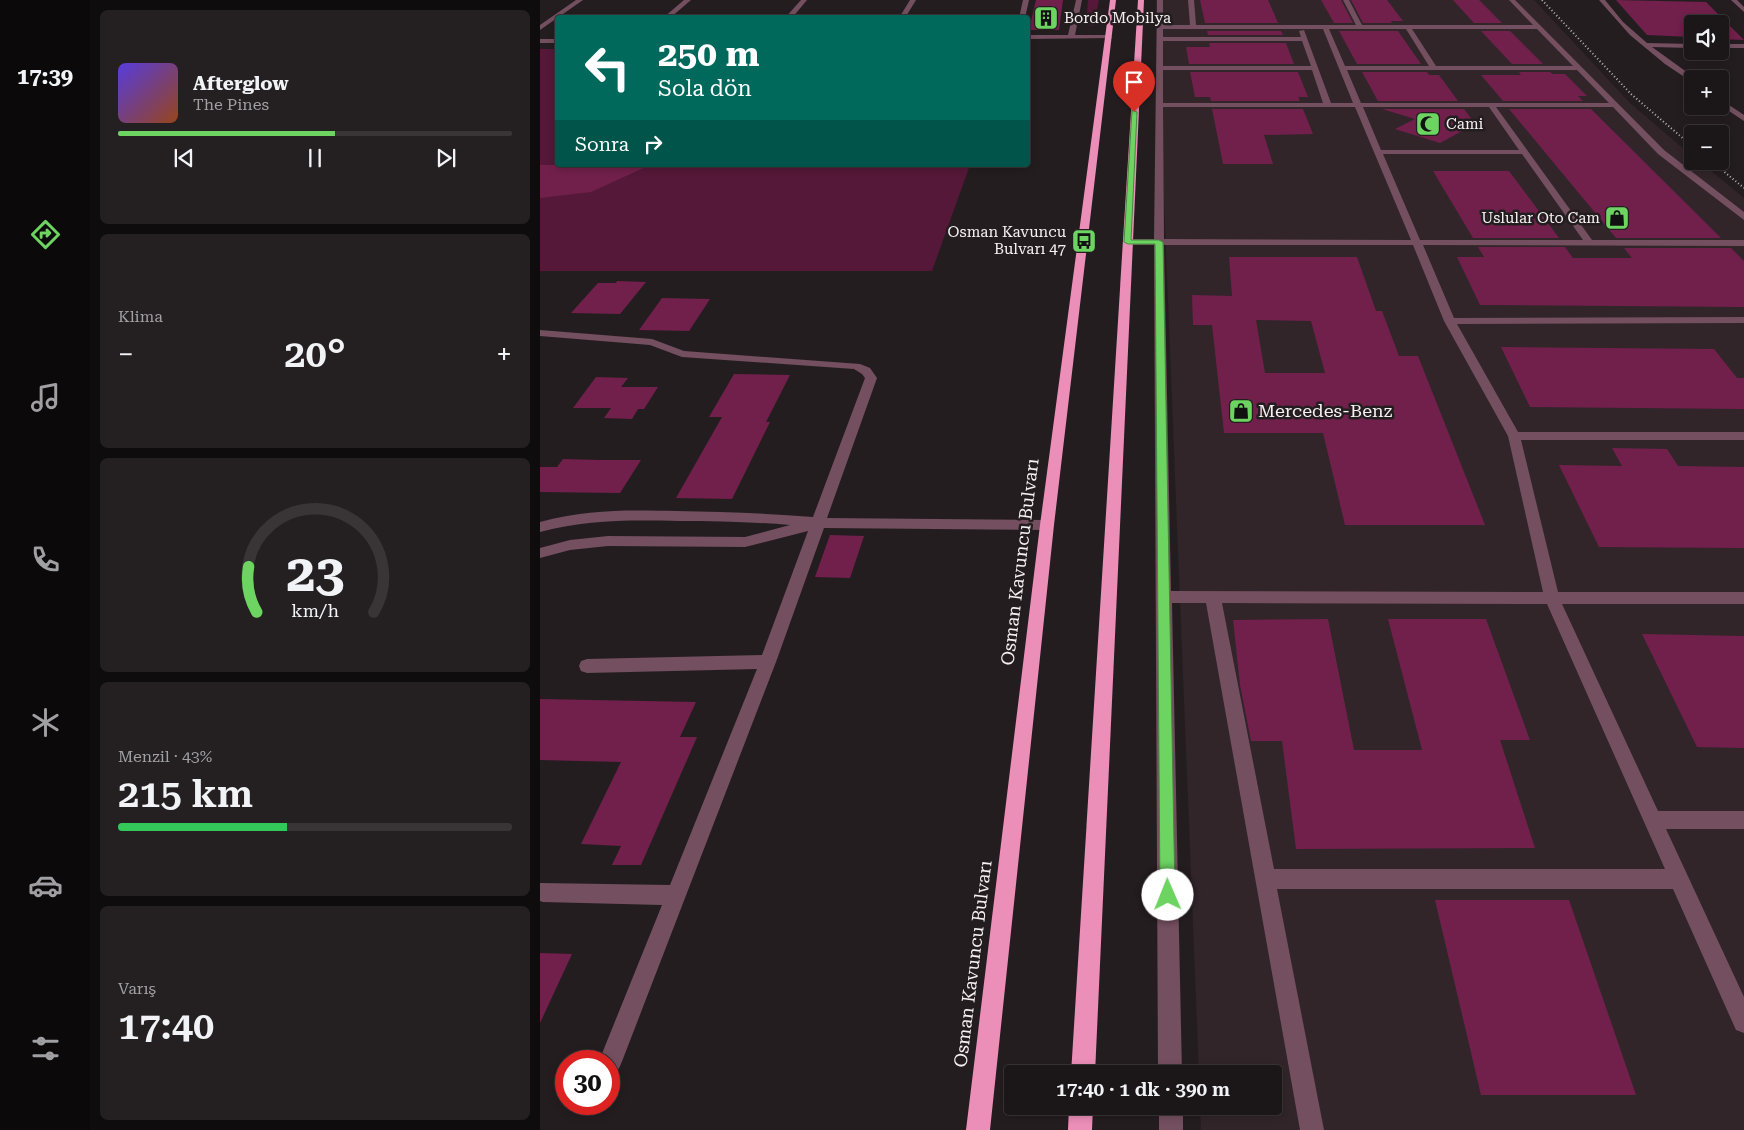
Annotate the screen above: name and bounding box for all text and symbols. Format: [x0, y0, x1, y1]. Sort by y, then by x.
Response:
building icon: Bordo Mobilya [1033, 5, 1059, 31]
place label: Bordo Mobilya [1064, 9, 1171, 27]
map controls [1684, 15, 1729, 170]
button: sound [1684, 15, 1729, 60]
text: 250 m [658, 34, 759, 75]
icon: left [575, 35, 640, 100]
pin [1113, 61, 1155, 112]
text: 17:39 [17, 64, 73, 89]
icon: arrive [1120, 68, 1148, 96]
button: + [1684, 70, 1729, 115]
text: Afterglow [193, 72, 289, 95]
text: Sola dön [658, 76, 752, 101]
text: The Pines [193, 95, 269, 114]
mosque icon: Cami [1415, 111, 1441, 137]
place label: Cami [1446, 115, 1484, 133]
button: − [1684, 125, 1729, 170]
icon: right [639, 130, 667, 158]
text: Sonra [575, 133, 629, 156]
icon: previous [170, 144, 198, 172]
icon: pause [301, 144, 329, 172]
icon: next [432, 144, 460, 172]
shop icon: Uslular Oto Cam [1604, 205, 1630, 231]
place label: Uslular Oto Cam [1481, 209, 1600, 227]
icon: directions [28, 217, 63, 252]
place label: Osman Kavuncu Bulvarı 47 [948, 223, 1067, 258]
bus stop icon: Osman Kavuncu Bulvarı 47 [1071, 228, 1097, 254]
text: Klima [118, 307, 163, 326]
text: 20° [284, 332, 346, 376]
text: − [118, 338, 134, 371]
text: + [496, 338, 512, 371]
icon: music [28, 380, 63, 415]
shop icon: Mercedes-Benz [1228, 398, 1254, 424]
place label: Mercedes-Benz [1258, 400, 1393, 421]
street label: Osman Kavuncu Bulvarı [996, 457, 1043, 667]
icon: phone [28, 542, 63, 577]
text: 23 [286, 543, 344, 604]
text: km/h [291, 600, 339, 621]
icon: climate [28, 705, 63, 740]
text: Menzil · 43% [118, 747, 212, 766]
text: 215 km [118, 772, 253, 816]
street label: Osman Kavuncu Bulvarı [949, 859, 996, 1069]
icon: car [28, 868, 63, 903]
position arrow [1141, 868, 1193, 920]
text: Varış [118, 979, 156, 998]
text: 17:40 [118, 1004, 214, 1048]
icon: filters [28, 1031, 63, 1066]
speed limit sign: 30 [555, 1050, 620, 1115]
text: 17:40 · 1 dk · 390 m [1056, 1078, 1230, 1101]

